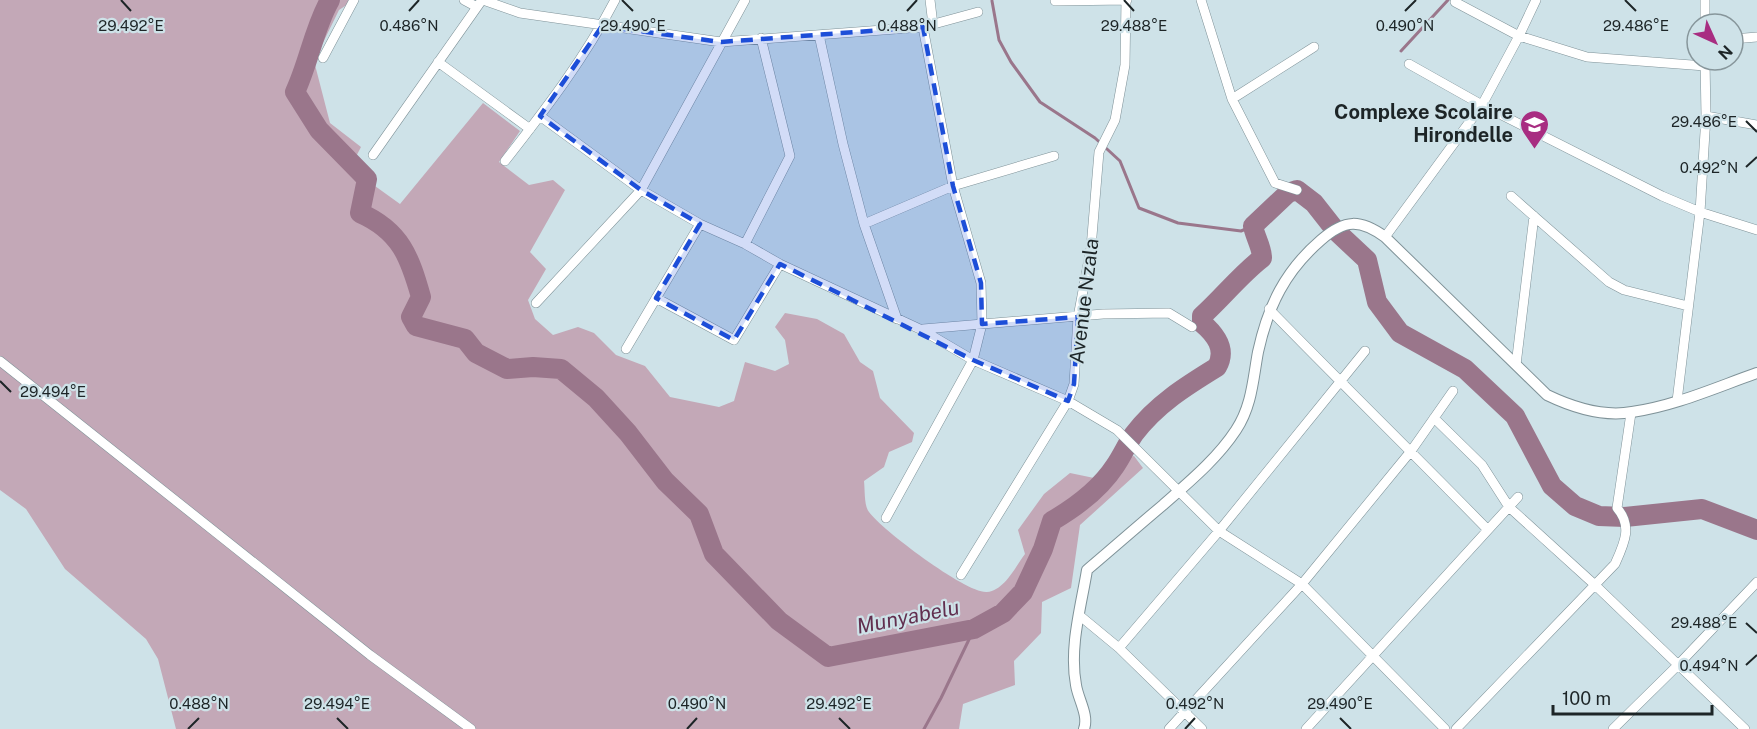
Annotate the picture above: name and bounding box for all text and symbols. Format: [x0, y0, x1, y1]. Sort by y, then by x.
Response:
north arrow [1685, 12, 1745, 72]
text: 29.492°E [98, 17, 164, 34]
text: 0.486°N [379, 17, 439, 34]
text: 29.490°E [600, 17, 666, 34]
text: 0.488°N [877, 17, 937, 34]
text: 29.488°E [1101, 17, 1167, 34]
text: 0.490°N [1376, 17, 1434, 34]
text: 29.486°E [1603, 17, 1669, 34]
text: N [1714, 41, 1736, 63]
place label: Complexe Scolaire Hirondelle [1334, 100, 1513, 147]
school or university icon: Complexe Scolaire Hirondelle [1518, 108, 1550, 150]
text: 29.486°E [1671, 113, 1737, 130]
text: 0.492°N [1680, 159, 1738, 176]
street label: Avenue Nzala [1064, 237, 1104, 365]
text: 29.494°E [20, 383, 86, 400]
water label: Munyabelu [854, 594, 961, 639]
text: 29.488°E [1671, 614, 1737, 631]
text: 0.494°N [1680, 657, 1738, 674]
scale bar [1553, 678, 1712, 716]
text: 100 m [1562, 688, 1611, 709]
text: 0.488°N [169, 695, 229, 712]
text: 29.494°E [304, 695, 370, 712]
text: 0.490°N [668, 695, 726, 712]
text: 29.492°E [806, 695, 872, 712]
text: 0.492°N [1166, 695, 1224, 712]
text: 29.490°E [1307, 695, 1373, 712]

